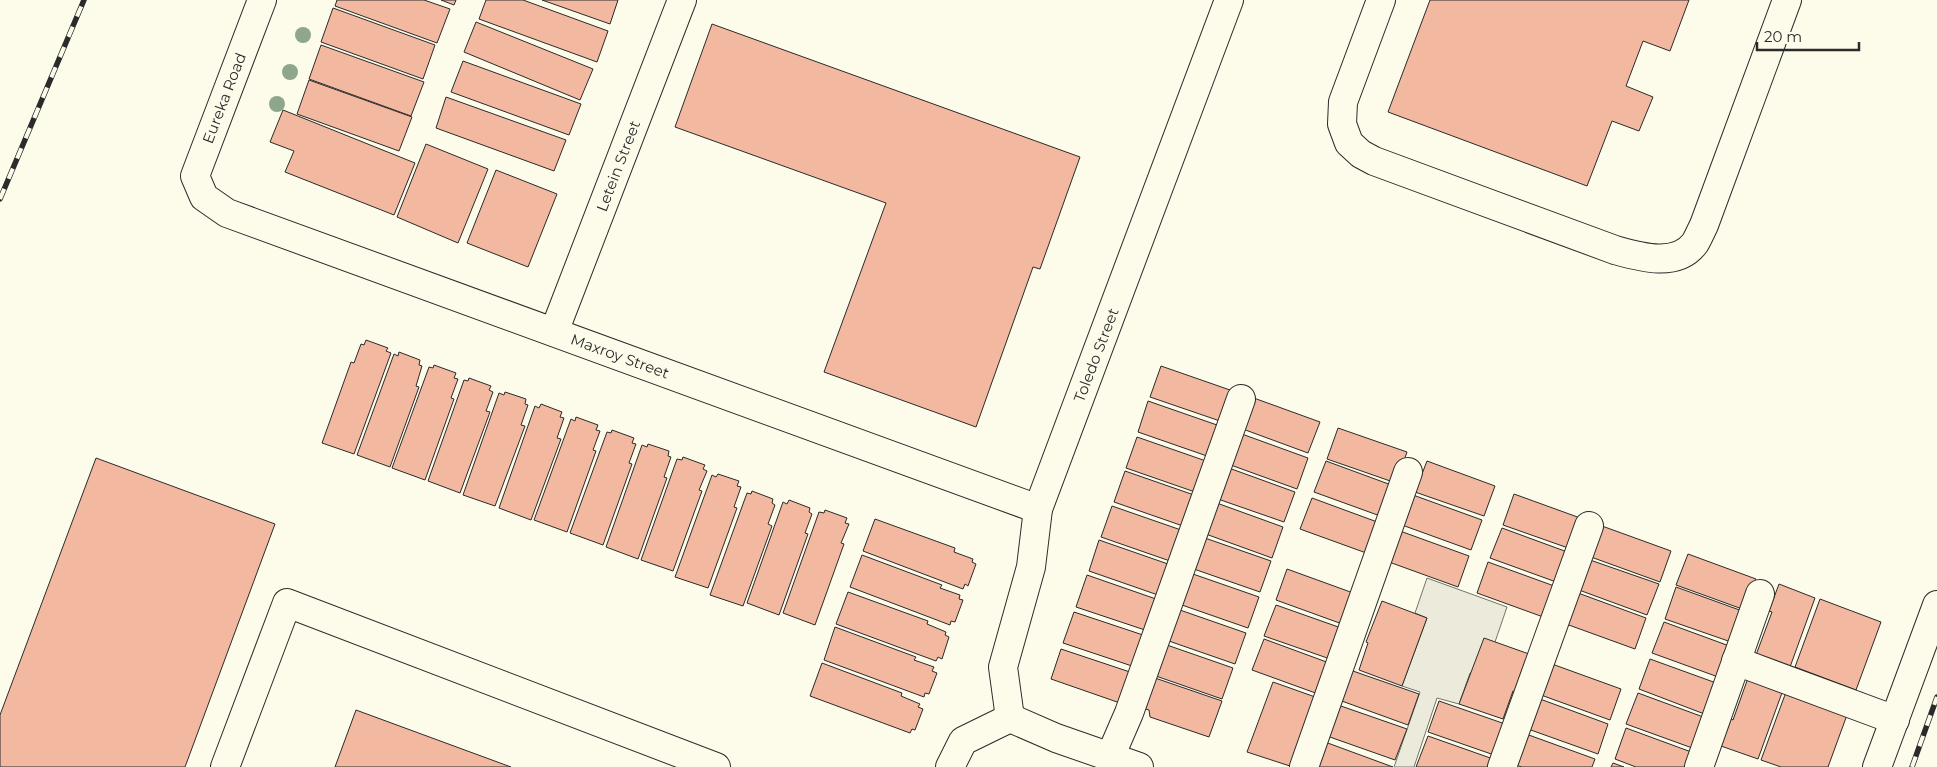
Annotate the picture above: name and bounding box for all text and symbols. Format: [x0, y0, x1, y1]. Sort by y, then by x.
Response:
scale bar [1757, 20, 1860, 52]
text: 20 m [1764, 27, 1802, 46]
street label: Eureka Road [198, 50, 250, 146]
street label: Letein Street [592, 118, 644, 214]
street label: Toledo Street [1069, 305, 1123, 405]
street label: Maxroy Street [568, 329, 672, 383]

